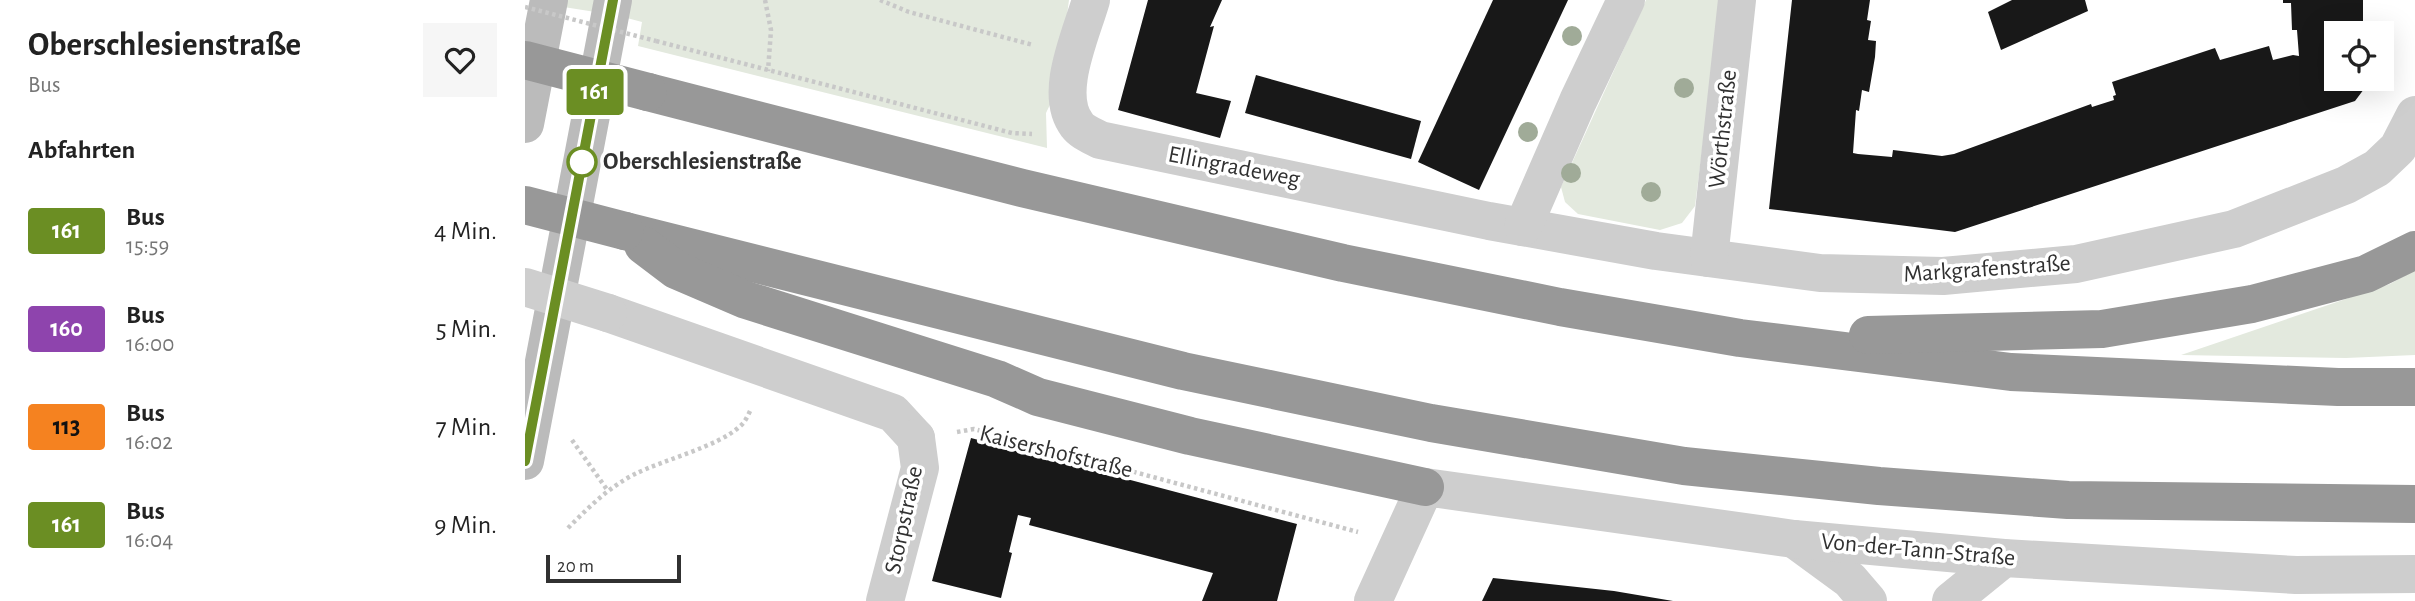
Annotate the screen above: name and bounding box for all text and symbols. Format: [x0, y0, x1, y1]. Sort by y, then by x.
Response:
map controls [2324, 21, 2394, 91]
button: locate [2324, 21, 2394, 91]
button: heart [423, 23, 497, 97]
text: Oberschlesienstraße [28, 29, 301, 62]
street label: Wörthstraße [1705, 68, 1741, 190]
line badge: 161 [555, 69, 635, 115]
text: Bus [28, 74, 61, 97]
text: 161 [581, 80, 609, 104]
text: Abfahrten [28, 137, 135, 163]
street label: Ellingradeweg [1166, 142, 1302, 192]
marker: Oberschlesienstraße [567, 147, 597, 177]
place label: Oberschlesienstraße [603, 150, 802, 174]
text: Bus [126, 204, 165, 230]
text: 4 Min. [434, 218, 497, 244]
text: 161 [52, 219, 81, 243]
text: 15:59 [126, 235, 169, 258]
street label: Markgrafenstraße [1903, 251, 2071, 287]
text: Bus [126, 302, 165, 328]
text: 5 Min. [436, 316, 497, 342]
text: 160 [50, 317, 83, 341]
text: 16:00 [126, 333, 174, 356]
text: Bus [126, 400, 165, 426]
text: 7 Min. [436, 414, 497, 440]
text: 113 [53, 415, 80, 439]
street label: Kaisershofstraße [977, 421, 1135, 483]
text: 16:02 [126, 431, 173, 454]
street label: Storpstraße [881, 464, 927, 576]
text: Bus [126, 498, 165, 524]
text: 9 Min. [434, 512, 497, 538]
text: 161 [52, 513, 81, 537]
text: 16:04 [126, 529, 173, 552]
street label: Von-der-Tann-Straße [1820, 530, 2016, 570]
scale bar [546, 552, 681, 584]
text: 20 m [557, 557, 594, 576]

